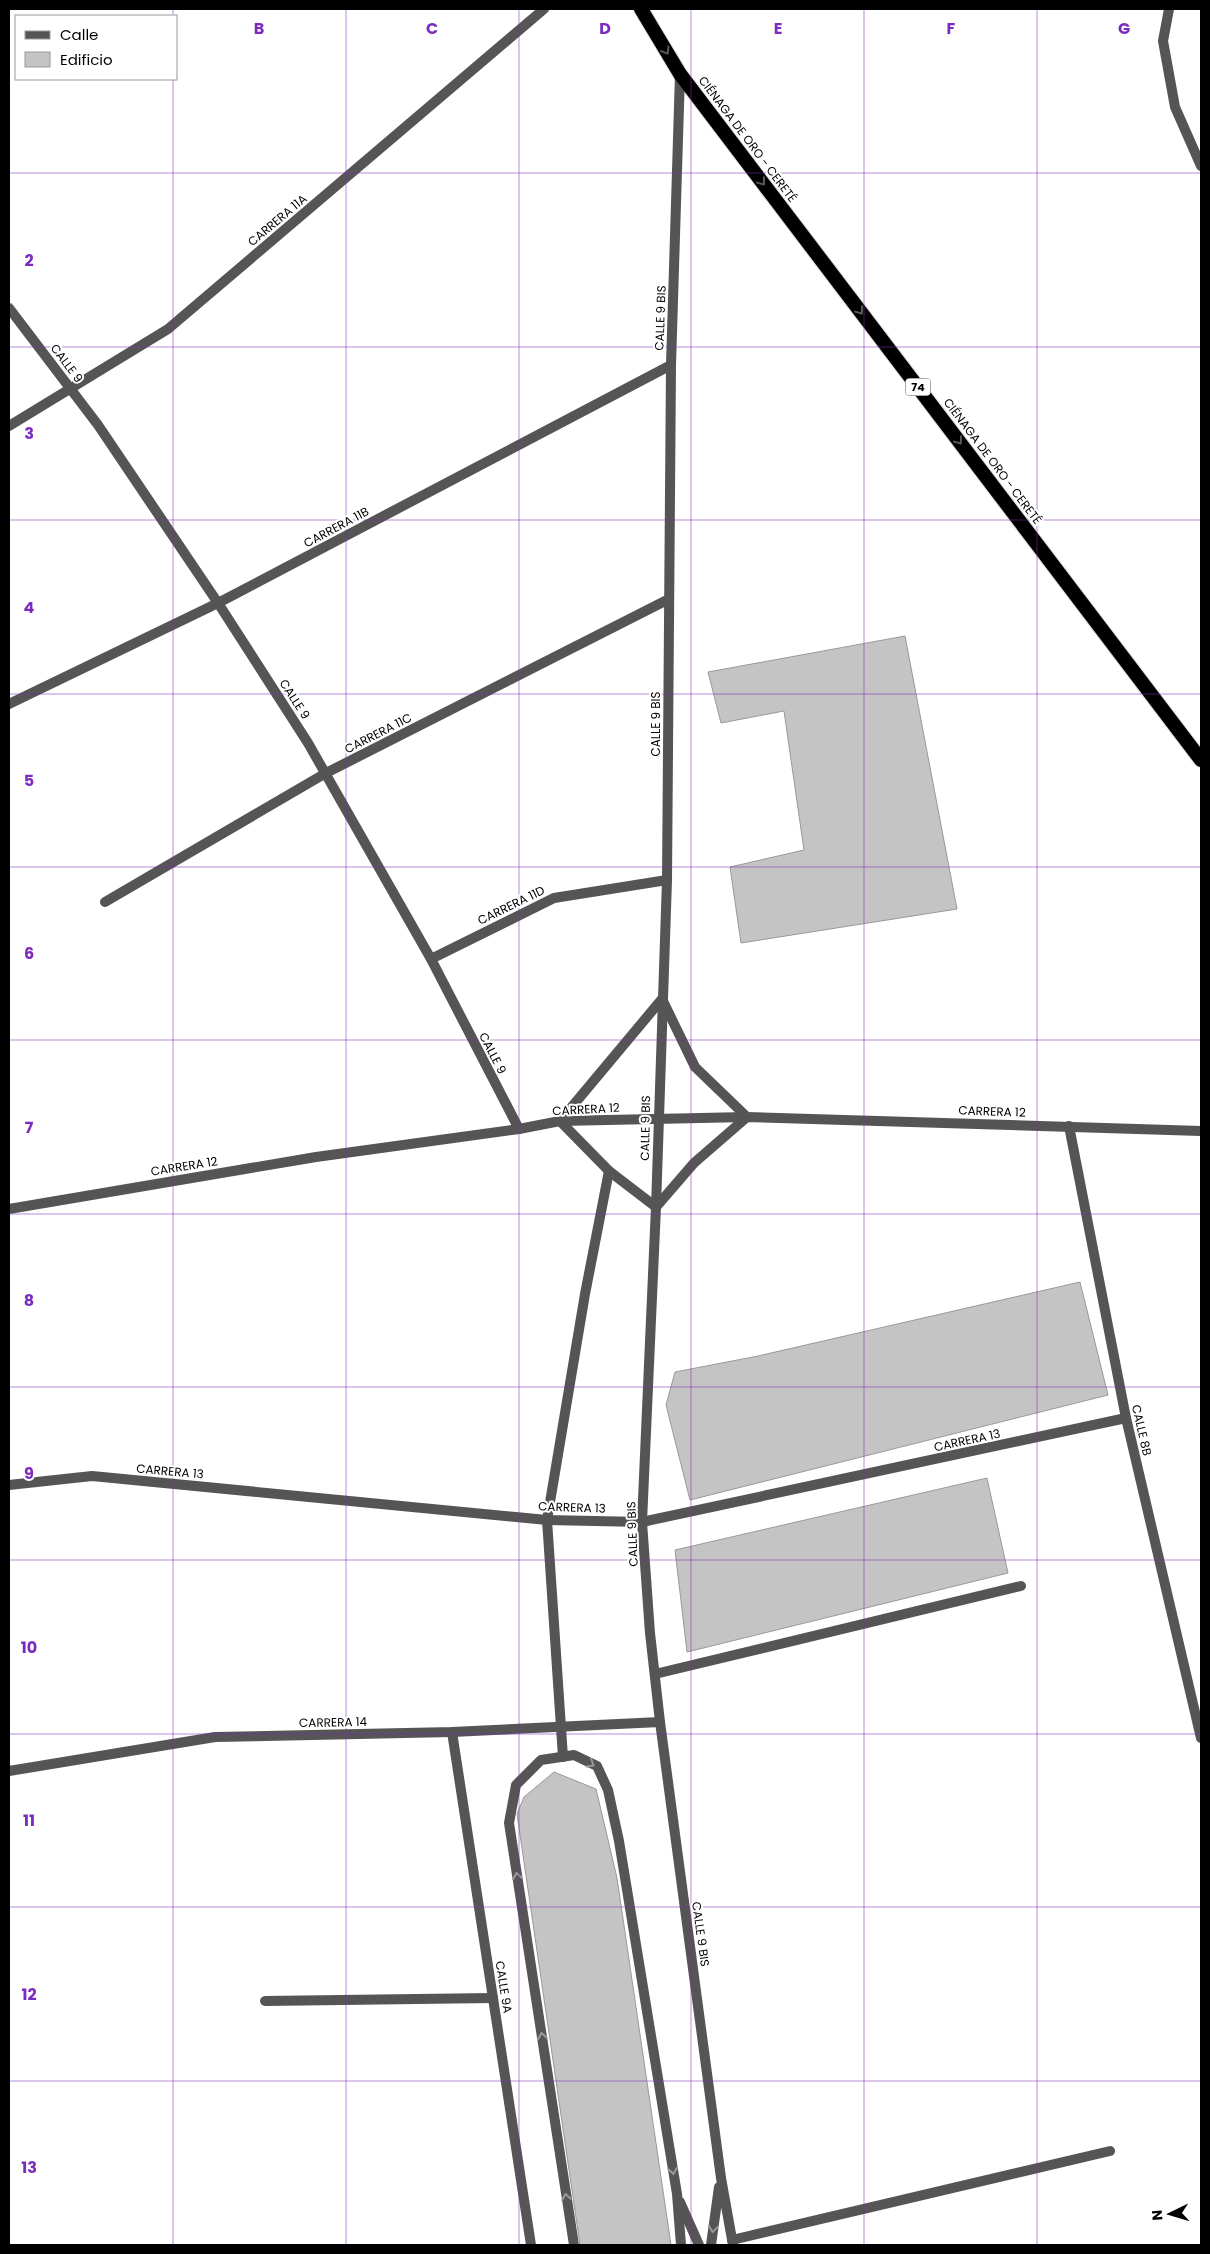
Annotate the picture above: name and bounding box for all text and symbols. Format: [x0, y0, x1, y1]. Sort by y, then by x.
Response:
legend [15, 15, 178, 80]
text: B [254, 17, 264, 40]
text: C [426, 17, 438, 40]
text: D [599, 17, 611, 40]
text: E [774, 17, 782, 40]
text: F [947, 17, 956, 40]
text: G [1118, 17, 1130, 40]
text: Calle [60, 24, 98, 45]
one-way arrow [660, 45, 670, 54]
text: Edificio [60, 49, 113, 70]
street label: CIÉNAGA DE ORO - CERETÉ [695, 72, 801, 206]
one-way arrow [756, 176, 765, 186]
street label: CARRERA 11A [244, 190, 310, 250]
text: 2 [24, 249, 34, 272]
street label: CALLE 9 BIS [650, 285, 670, 351]
one-way arrow [855, 305, 863, 314]
street label: CALLE 9 [47, 340, 87, 386]
road number: 74 [906, 378, 930, 396]
street label: CIÉNAGA DE ORO - CERETÉ [940, 394, 1046, 528]
text: 3 [24, 422, 34, 445]
one-way arrow [953, 435, 962, 444]
street label: CARRERA 11B [300, 503, 372, 551]
text: 4 [24, 596, 35, 619]
street label: CALLE 9 [276, 676, 314, 722]
street label: CALLE 9 BIS [647, 691, 664, 757]
street label: CARRERA 11C [341, 709, 415, 757]
text: 5 [24, 769, 34, 792]
street label: CARRERA 11D [475, 881, 547, 929]
text: 6 [24, 942, 34, 965]
street label: CALLE 9 [475, 1029, 511, 1077]
street label: CALLE 9 BIS [636, 1095, 654, 1161]
street label: CARRERA 12 [552, 1099, 620, 1119]
street label: CARRERA 12 [958, 1101, 1026, 1121]
text: 7 [25, 1116, 34, 1139]
street label: CARRERA 12 [149, 1152, 219, 1180]
text: 8 [24, 1289, 34, 1312]
street label: CALLE 8B [1128, 1403, 1156, 1457]
street label: CARRERA 13 [932, 1425, 1002, 1455]
street label: CARRERA 13 [136, 1460, 204, 1482]
text: 9 [24, 1462, 34, 1485]
street label: CARRERA 13 [538, 1497, 606, 1517]
street label: CALLE 9 BIS [622, 1501, 642, 1567]
text: 10 [21, 1636, 37, 1659]
street label: CARRERA 14 [299, 1713, 368, 1731]
one-way arrow [585, 1757, 594, 1767]
text: 11 [23, 1809, 35, 1832]
one-way arrow [513, 1871, 523, 1880]
street label: CALLE 9 BIS [688, 1901, 714, 1967]
street label: CALLE 9A [491, 1960, 517, 2014]
text: 12 [21, 1983, 37, 2006]
one-way arrow [537, 2032, 547, 2041]
text: 13 [21, 2156, 37, 2179]
one-way arrow [667, 2168, 678, 2176]
north arrow [1145, 2189, 1195, 2239]
one-way arrow [562, 2193, 572, 2201]
text: N [1147, 2209, 1167, 2221]
one-way arrow [708, 2225, 719, 2233]

